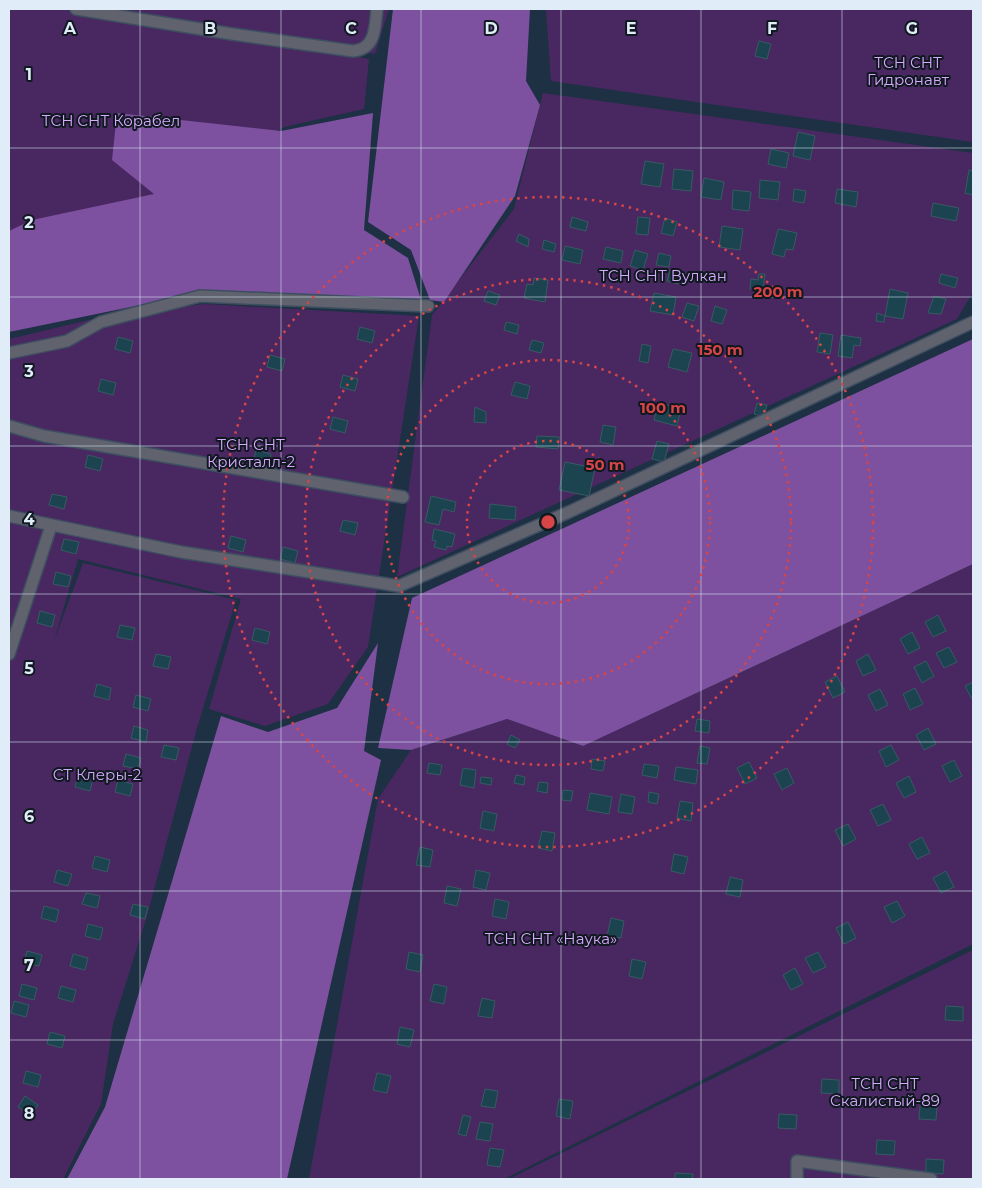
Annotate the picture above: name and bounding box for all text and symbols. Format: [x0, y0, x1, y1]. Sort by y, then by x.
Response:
text: A [63, 19, 77, 38]
text: B [204, 19, 216, 38]
text: C [345, 19, 357, 38]
text: D [484, 19, 498, 38]
text: E [626, 19, 636, 38]
text: F [767, 19, 777, 38]
text: G [906, 19, 918, 38]
park label: ТСН СНТ Гидронавт [867, 53, 950, 89]
text: 1 [26, 65, 32, 84]
park label: ТСН СНТ Корабел [42, 111, 180, 130]
text: 2 [24, 213, 34, 232]
park label: ТСН СНТ Вулкан [599, 266, 727, 285]
text: 200 m [753, 282, 803, 301]
text: 150 m [698, 340, 742, 359]
text: 3 [23, 362, 34, 381]
text: 100 m [640, 398, 686, 417]
park label: ТСН СНТ Кристалл-2 [207, 435, 295, 471]
text: 50 m [585, 455, 625, 474]
text: 4 [23, 510, 35, 529]
centre of rings [539, 513, 557, 531]
text: 5 [24, 659, 34, 678]
park label: СТ Клеры-2 [53, 765, 141, 784]
text: 6 [24, 807, 34, 826]
park label: ТСН СНТ «Наука» [485, 929, 617, 948]
text: 7 [24, 956, 34, 975]
park label: ТСН СНТ Скалистый-89 [830, 1074, 940, 1110]
text: 8 [24, 1104, 34, 1123]

